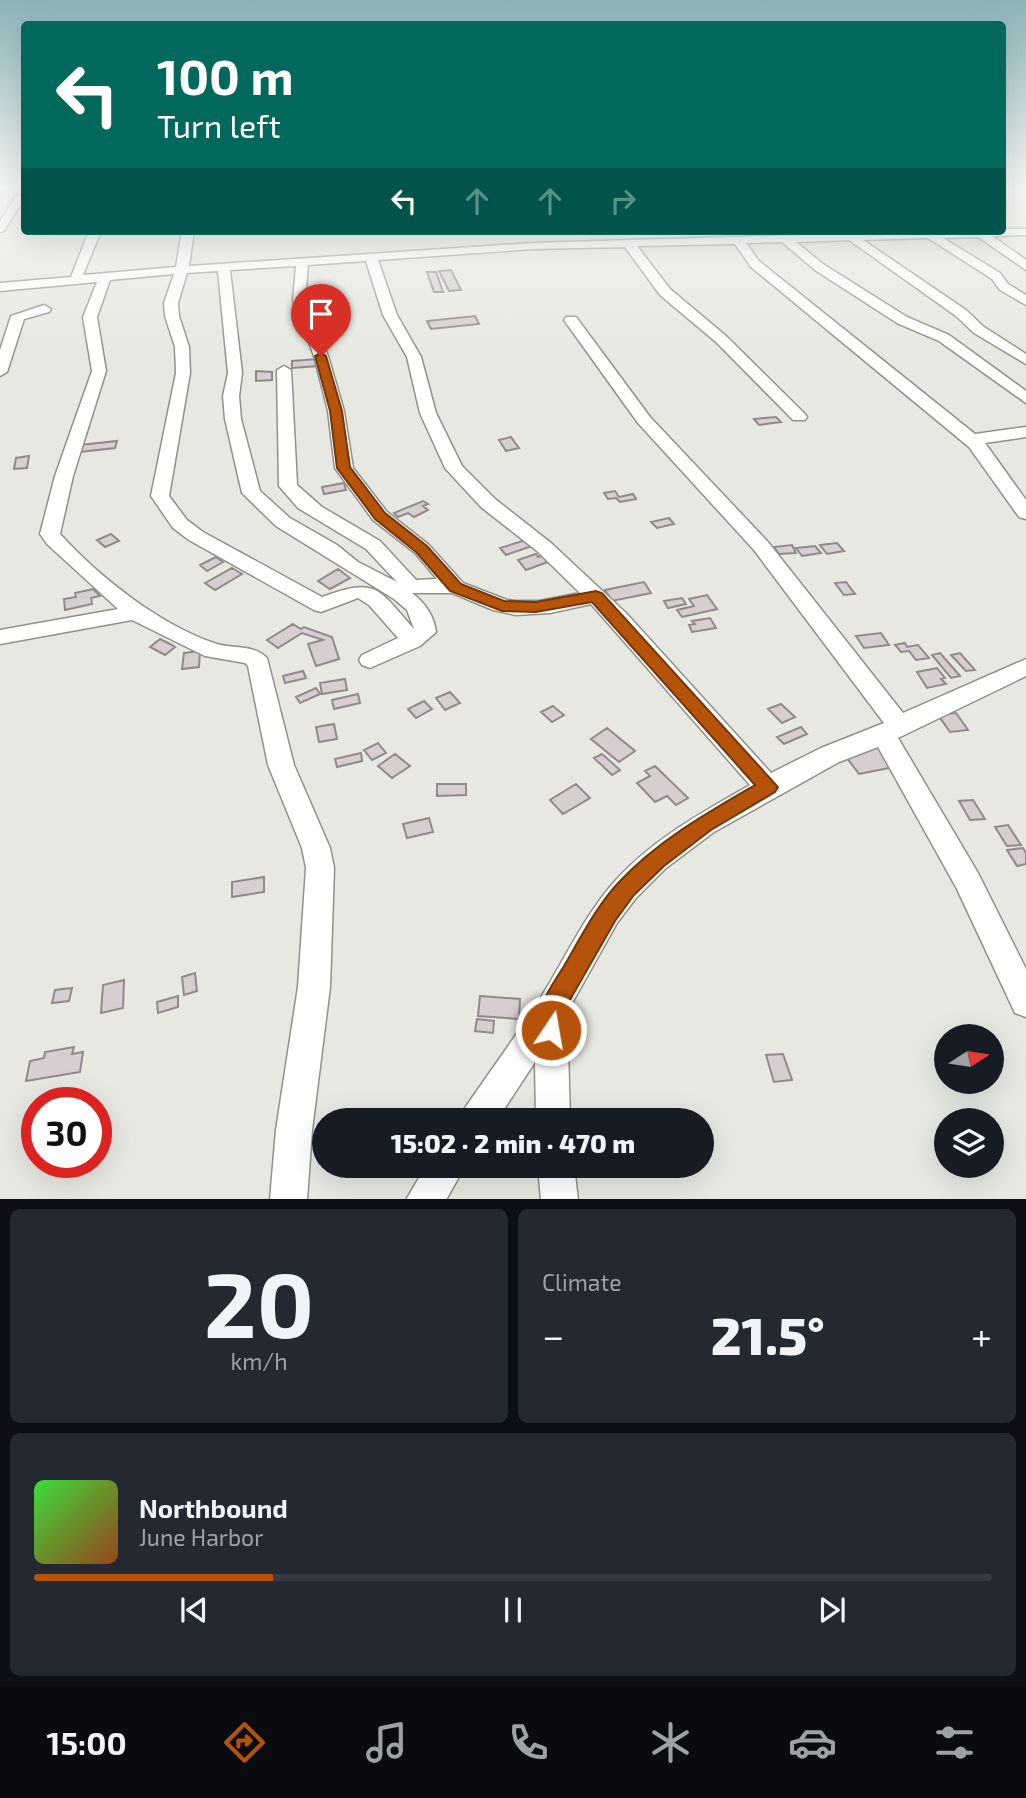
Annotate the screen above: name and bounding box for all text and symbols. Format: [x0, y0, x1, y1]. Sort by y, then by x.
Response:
text: 100 m [157, 46, 294, 105]
icon: left [42, 49, 133, 140]
text: Turn left [157, 106, 281, 144]
icon: left [385, 182, 423, 220]
icon: ahead [458, 182, 496, 220]
icon: ahead [531, 182, 569, 220]
icon: right [604, 182, 642, 220]
pin [291, 284, 351, 356]
icon: arrive [302, 295, 340, 333]
position arrow [514, 993, 588, 1067]
north arrow [934, 1024, 1004, 1094]
map controls [934, 1024, 1004, 1178]
speed limit sign: 30 [21, 1087, 112, 1178]
button: layers [934, 1108, 1004, 1178]
text: 15:02 · 2 min · 470 m [391, 1127, 635, 1158]
text: 20 [204, 1247, 314, 1356]
text: Climate [542, 1268, 622, 1296]
text: 21.5° [711, 1303, 825, 1365]
text: − [542, 1312, 564, 1358]
text: + [971, 1312, 992, 1358]
text: km/h [230, 1347, 288, 1375]
text: Northbound [139, 1492, 288, 1523]
text: June Harbor [139, 1523, 263, 1551]
icon: previous [175, 1591, 213, 1629]
icon: pause [494, 1591, 532, 1629]
icon: next [813, 1591, 851, 1629]
icon: directions [220, 1718, 269, 1767]
icon: music [362, 1718, 411, 1767]
icon: phone [504, 1718, 553, 1767]
icon: climate [646, 1718, 695, 1767]
icon: car [788, 1718, 837, 1767]
icon: filters [930, 1718, 979, 1767]
text: 15:00 [47, 1723, 127, 1761]

